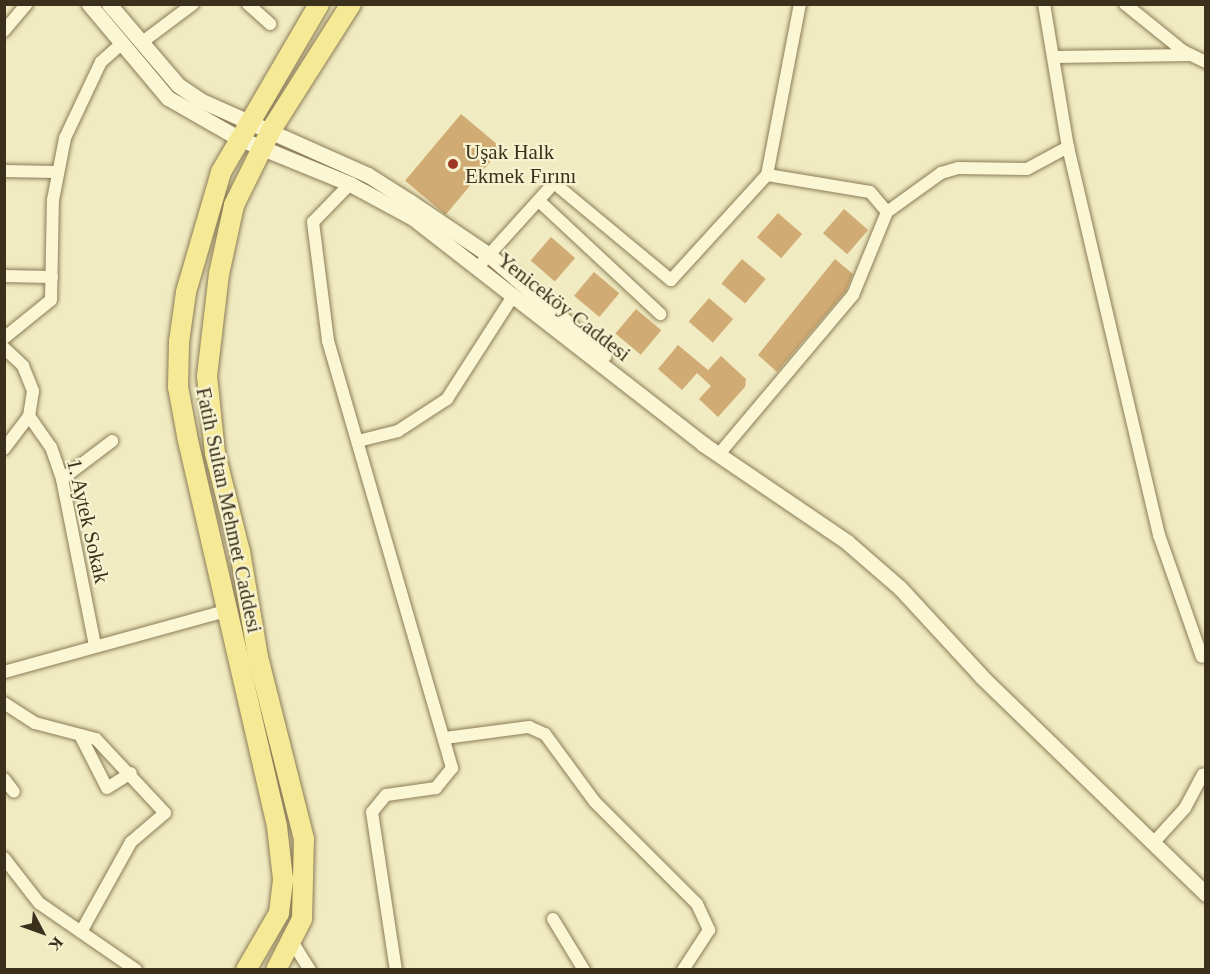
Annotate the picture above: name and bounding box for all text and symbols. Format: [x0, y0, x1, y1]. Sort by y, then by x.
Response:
place label: Uşak Halk Ekmek Fırını [465, 139, 576, 189]
marker: Uşak Halk Ekmek Fırını [446, 157, 460, 171]
street label: Yeniceköy Caddesi [493, 247, 635, 367]
street label: Fatih Sultan Mehmet Caddesi [191, 385, 267, 635]
street label: 1. Aytek Sokak [61, 456, 115, 586]
north arrow [12, 902, 72, 962]
text: K [45, 934, 66, 954]

